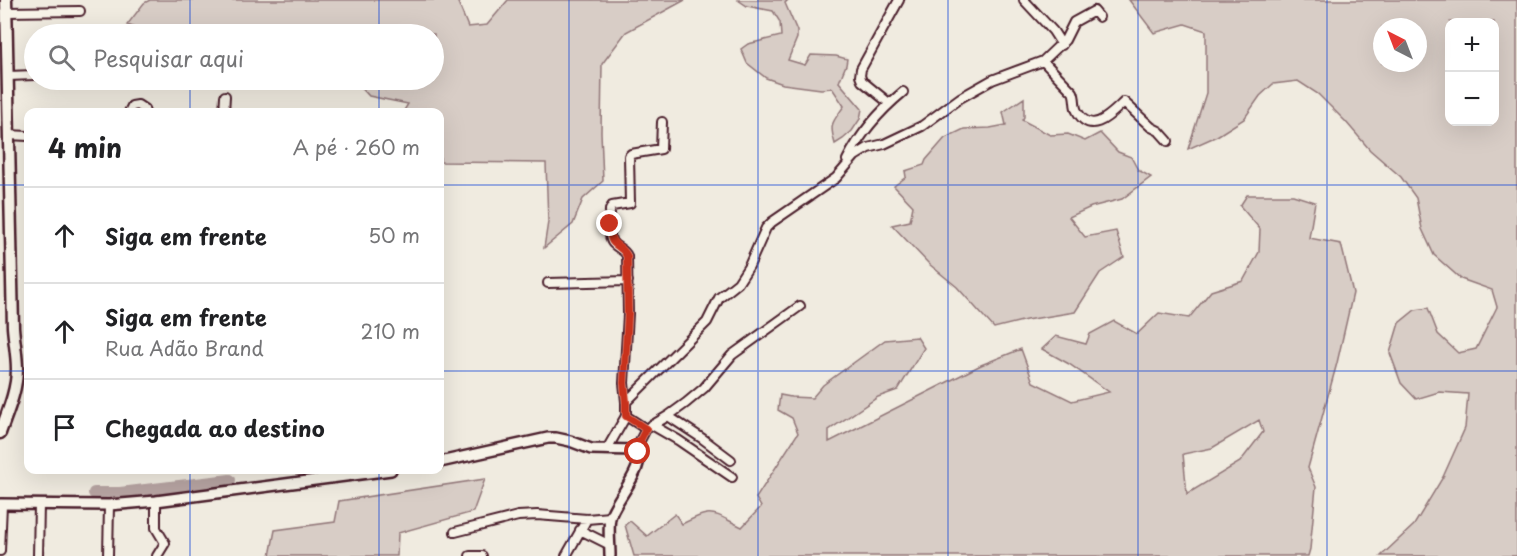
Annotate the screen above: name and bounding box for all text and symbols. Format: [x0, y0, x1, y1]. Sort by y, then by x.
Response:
north arrow [1373, 18, 1427, 72]
map controls [1445, 18, 1499, 126]
button: + [1445, 18, 1499, 72]
search box [24, 24, 444, 90]
icon: search [45, 41, 78, 74]
text: Pesquisar aqui [93, 41, 244, 74]
button: − [1445, 72, 1499, 126]
text: 4 min [48, 128, 122, 167]
text: A pé · 260 m [293, 132, 420, 162]
route end [596, 210, 622, 236]
icon: ahead [48, 219, 81, 252]
text: Siga em frente [105, 219, 267, 252]
text: 50 m [368, 220, 420, 250]
text: Siga em frente [105, 300, 267, 333]
icon: ahead [48, 315, 81, 348]
text: 210 m [361, 316, 420, 346]
text: Rua Adão Brand [105, 333, 264, 363]
icon: arrive [48, 411, 81, 444]
text: Chegada ao destino [105, 411, 325, 444]
route start [624, 438, 650, 464]

